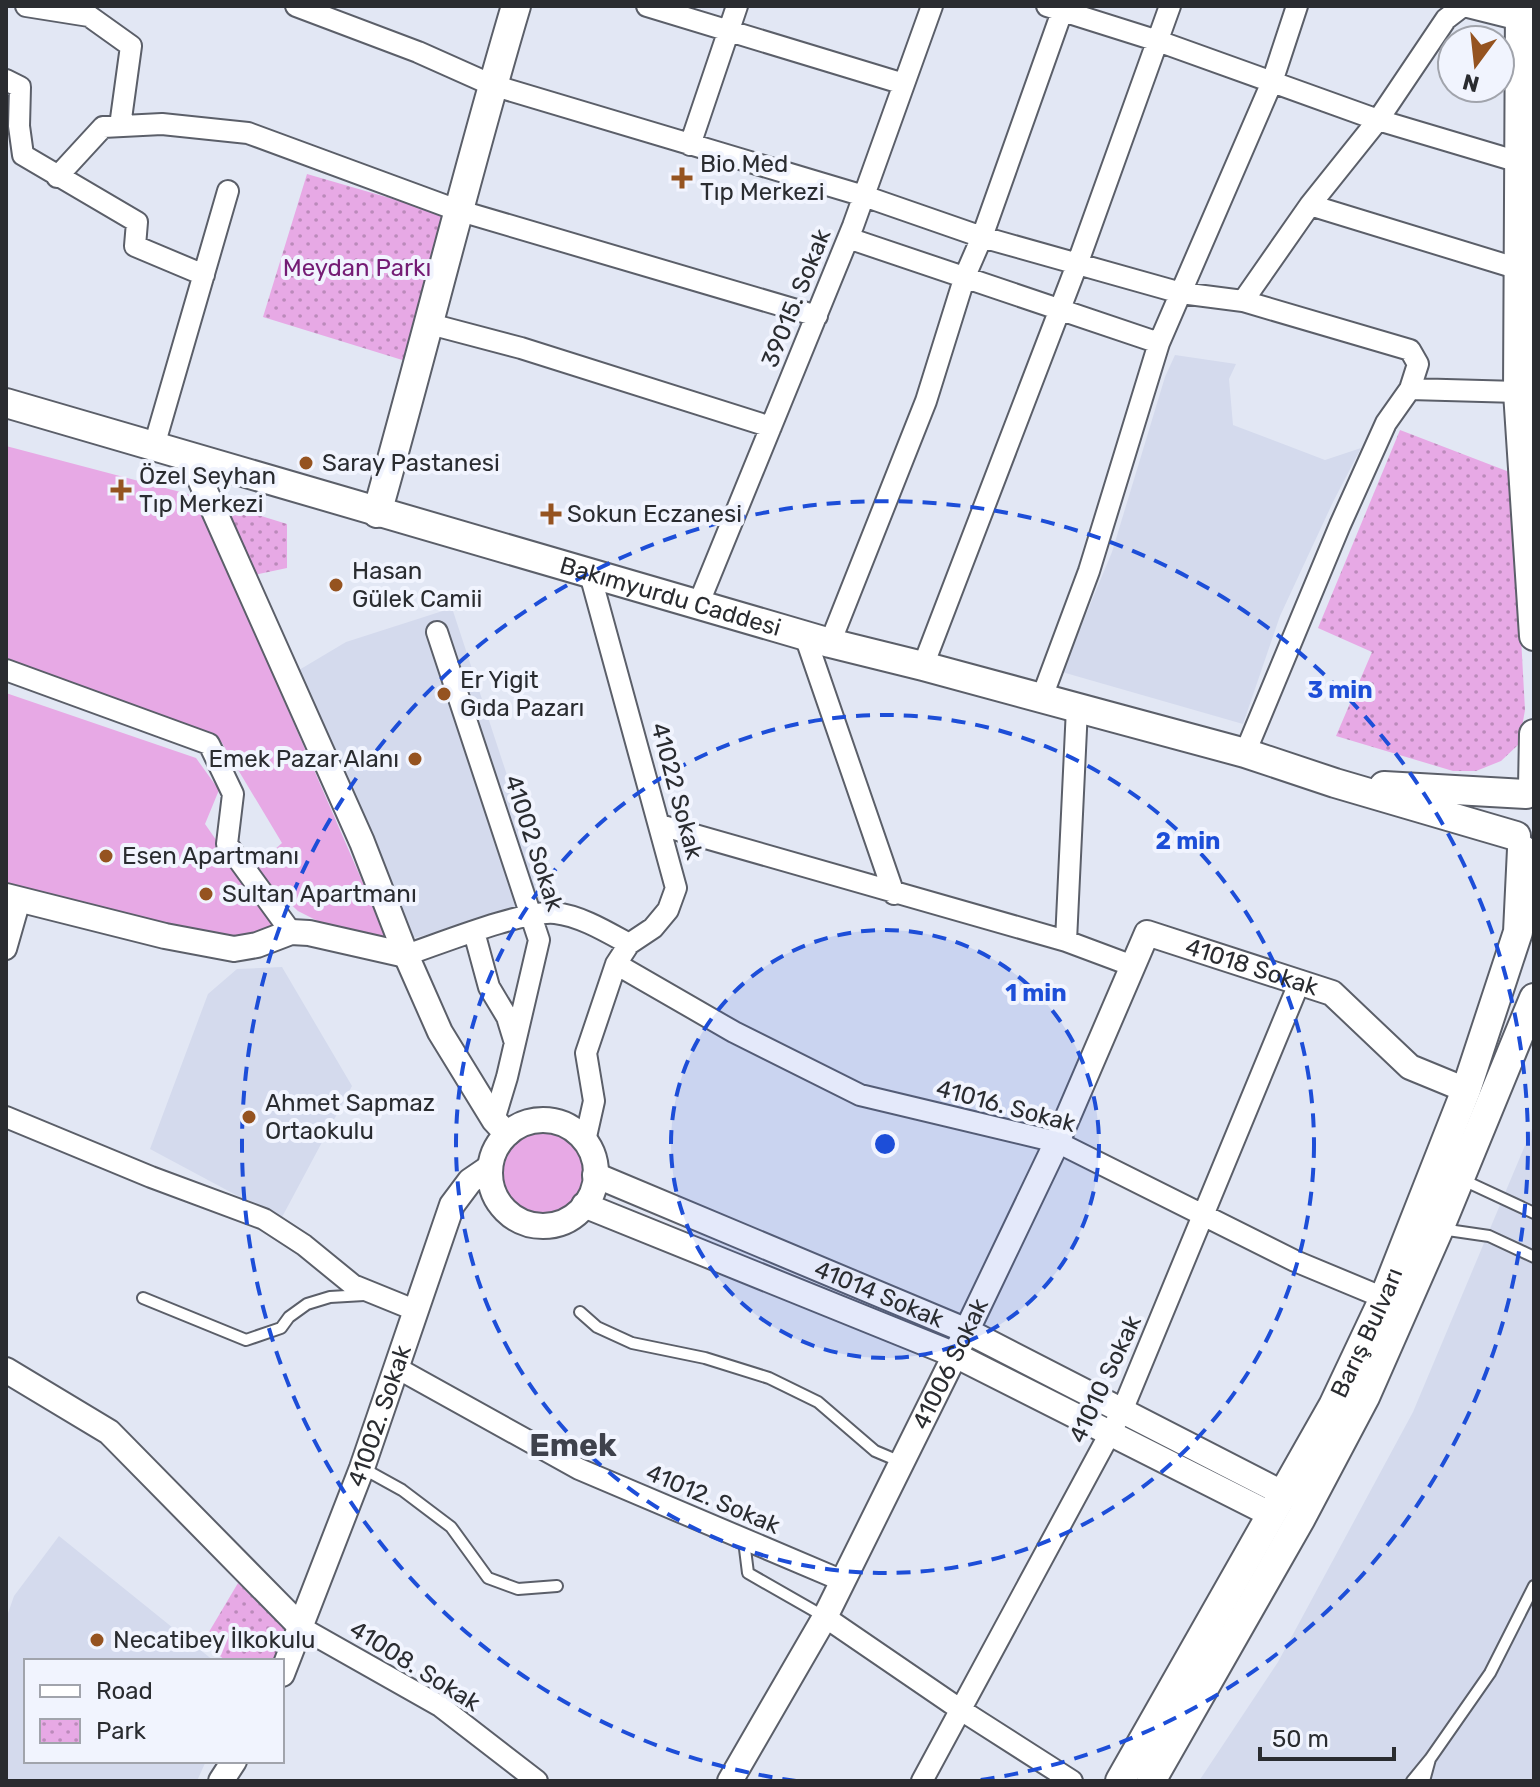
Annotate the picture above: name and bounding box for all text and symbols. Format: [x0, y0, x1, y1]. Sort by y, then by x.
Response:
north arrow [1436, 24, 1516, 104]
text: N [1460, 68, 1482, 98]
place label: Bio Med Tıp Merkezi [700, 150, 825, 206]
marker: Bio Med Tıp Merkezi [671, 167, 693, 189]
street label: 39015. Sokak [756, 224, 837, 371]
park label: Meydan Parkı [283, 254, 431, 282]
place label: Saray Pastanesi [322, 449, 500, 477]
marker: Saray Pastanesi [297, 454, 315, 472]
place label: Özel Seyhan Tıp Merkezi [139, 462, 276, 518]
marker: Özel Seyhan Tıp Merkezi [110, 479, 132, 501]
place label: Sokun Eczanesi [567, 500, 742, 528]
marker: Sokun Eczanesi [542, 505, 560, 523]
street label: Bakımyurdu Caddesi [557, 551, 784, 642]
place label: Hasan Gülek Camii [352, 557, 482, 613]
marker: Hasan Gülek Camii [327, 576, 345, 594]
place label: Er Yigit Gıda Pazarı [460, 666, 584, 722]
text: 3 min [1307, 676, 1373, 704]
marker: Er Yigit Gıda Pazarı [435, 685, 453, 703]
street label: 41022 Sokak [645, 720, 709, 863]
place label: Emek Pazar Alanı [208, 745, 399, 773]
marker: Emek Pazar Alanı [406, 750, 424, 768]
street label: 41002 Sokak [499, 771, 569, 915]
text: 2 min [1156, 827, 1221, 855]
place label: Esen Apartmanı [122, 842, 299, 870]
marker: Esen Apartmanı [97, 847, 115, 865]
place label: Sultan Apartmanı [222, 880, 417, 908]
marker: Sultan Apartmanı [197, 885, 215, 903]
street label: 41018 Sokak [1182, 932, 1322, 1002]
text: 1 min [1005, 979, 1067, 1007]
street label: 41016. Sokak [933, 1074, 1079, 1138]
place label: Ahmet Sapmaz Ortaokulu [265, 1089, 435, 1145]
marker: Ahmet Sapmaz Ortaokulu [240, 1108, 258, 1126]
centre of rings [871, 1130, 899, 1158]
street label: 41014 Sokak [810, 1255, 948, 1334]
street label: Barış Bulvarı [1325, 1264, 1408, 1402]
street label: 41006 Sokak [906, 1293, 994, 1434]
street label: 41010 Sokak [1063, 1310, 1147, 1447]
street label: 41002. Sokak [342, 1341, 417, 1491]
district label: Emek [529, 1426, 617, 1464]
street label: 41012. Sokak [642, 1458, 785, 1540]
street label: 41008. Sokak [345, 1615, 486, 1718]
place label: Necatibey İlkokulu [113, 1626, 316, 1654]
marker: Necatibey İlkokulu [88, 1631, 106, 1649]
legend [24, 1659, 284, 1763]
text: Road [96, 1677, 153, 1705]
scale bar [1260, 1711, 1394, 1761]
text: Park [96, 1717, 147, 1745]
text: 50 m [1272, 1725, 1329, 1753]

